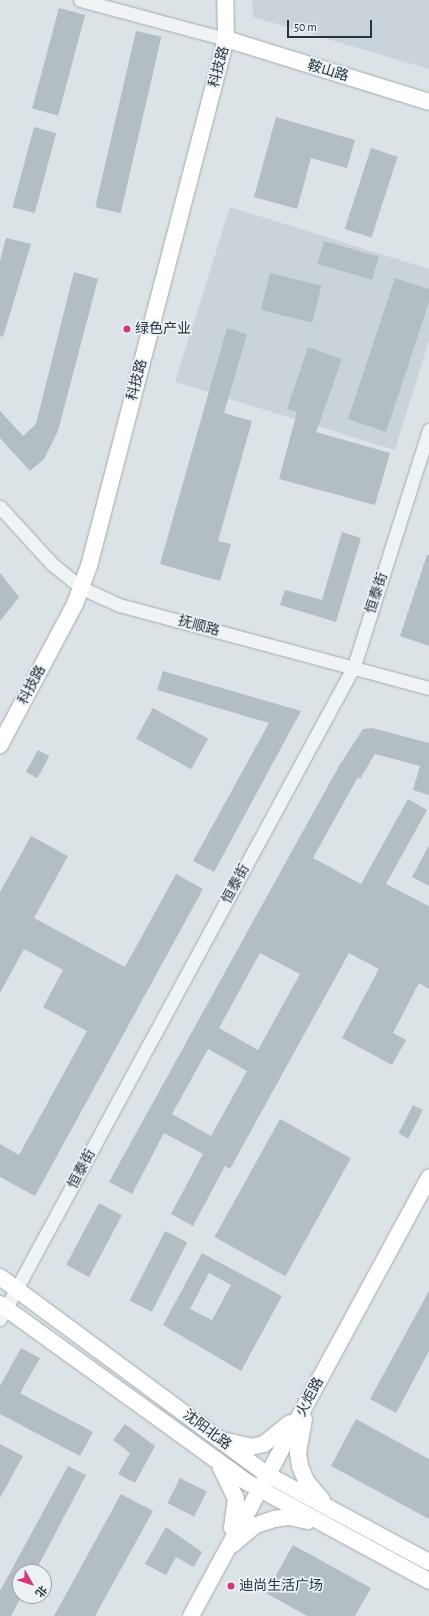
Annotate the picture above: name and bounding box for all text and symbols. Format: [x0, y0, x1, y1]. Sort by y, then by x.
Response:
scale bar [289, 12, 374, 38]
text: 50 m [294, 21, 317, 33]
street label: 科技路 [205, 45, 233, 89]
street label: 鞍山路 [305, 57, 351, 85]
place label: 绿色产业 [135, 321, 191, 337]
marker: 绿色产业 [122, 324, 132, 334]
street label: 科技路 [123, 358, 151, 402]
street label: 恒泰街 [363, 570, 391, 616]
street label: 抚顺路 [177, 612, 221, 640]
street label: 科技路 [15, 663, 49, 707]
street label: 恒泰街 [219, 862, 253, 906]
street label: 恒泰街 [65, 1147, 99, 1191]
street label: 火炬路 [293, 1375, 327, 1419]
street label: 沈阳北路 [180, 1406, 234, 1454]
north arrow [12, 1564, 52, 1604]
place label: 迪尚生活广场 [239, 1578, 323, 1594]
marker: 迪尚生活广场 [226, 1581, 236, 1591]
text: 北 [33, 1584, 49, 1599]

